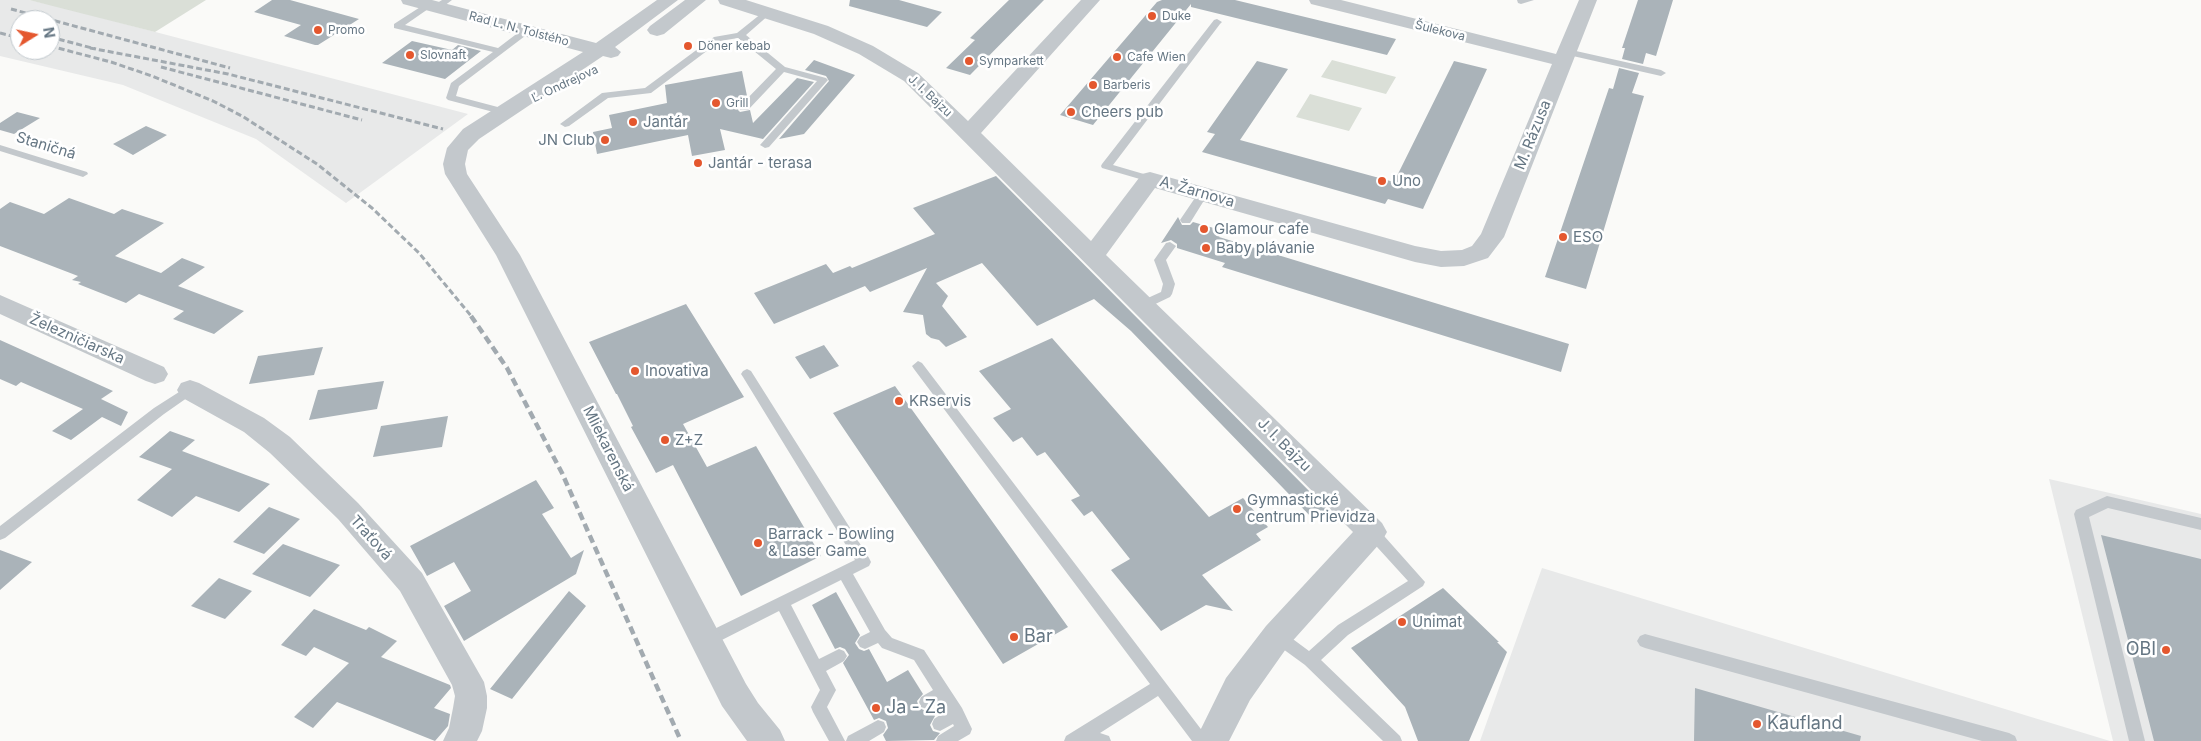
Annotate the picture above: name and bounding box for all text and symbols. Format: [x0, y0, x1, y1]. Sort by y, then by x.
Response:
street label: Rad L. N. Tolstého [467, 9, 571, 49]
place label: Duke [1162, 9, 1191, 23]
north arrow [10, 10, 60, 60]
marker: Duke [1146, 10, 1158, 22]
street label: Šulekova [1413, 18, 1467, 44]
place label: Promo [328, 23, 365, 37]
marker: Promo [312, 24, 324, 36]
text: N [40, 26, 59, 39]
place label: Döner kebab [698, 39, 771, 53]
marker: Döner kebab [682, 40, 694, 52]
place label: Slovnaft [420, 48, 466, 62]
marker: Slovnaft [404, 49, 416, 61]
place label: Cafe Wien [1127, 50, 1186, 64]
marker: Cafe Wien [1111, 51, 1123, 63]
place label: Symparkett [979, 54, 1044, 68]
marker: Symparkett [963, 55, 975, 67]
street label: Ľ. Ondrejova [529, 62, 601, 106]
street label: J. I. Bajzu [905, 72, 955, 120]
place label: Barberis [1103, 78, 1151, 92]
marker: Barberis [1087, 79, 1099, 91]
place label: Grill [726, 96, 748, 110]
marker: Grill [710, 97, 722, 109]
street label: M. Rázusa [1511, 98, 1555, 172]
place label: Cheers pub [1081, 103, 1163, 121]
marker: Cheers pub [1065, 106, 1077, 118]
place label: Jantár [643, 113, 688, 131]
marker: Jantár [627, 116, 639, 128]
street label: Staničná [14, 128, 78, 164]
place label: JN Club [538, 131, 595, 149]
marker: JN Club [599, 134, 611, 146]
place label: Jantár - terasa [708, 154, 812, 172]
marker: Jantár - terasa [692, 157, 704, 169]
place label: Uno [1392, 172, 1421, 190]
street label: A. Žarnova [1158, 173, 1236, 211]
marker: Uno [1376, 175, 1388, 187]
place label: Glamour cafe [1214, 220, 1309, 238]
marker: Glamour cafe [1198, 223, 1210, 235]
place label: ESO [1573, 228, 1603, 246]
marker: ESO [1557, 231, 1569, 243]
place label: Baby plávanie [1216, 239, 1315, 257]
marker: Baby plávanie [1200, 242, 1212, 254]
street label: Železničiarska [27, 310, 127, 368]
place label: Inovativa [645, 362, 709, 380]
marker: Inovativa [629, 365, 641, 377]
place label: KRservis [909, 392, 971, 410]
marker: KRservis [893, 395, 905, 407]
street label: Mliekarenská [579, 403, 637, 495]
street label: J. I. Bajzu [1254, 415, 1314, 475]
place label: Z+Z [675, 431, 703, 449]
marker: Z+Z [659, 434, 671, 446]
place label: Gymnastické centrum Prievidza [1247, 491, 1375, 526]
marker: Gymnastické centrum Prievidza [1231, 503, 1243, 515]
street label: Traťová [346, 512, 396, 564]
place label: Barrack - Bowling & Laser Game [768, 525, 894, 560]
marker: Barrack - Bowling & Laser Game [752, 537, 764, 549]
place label: Unimat [1412, 613, 1462, 631]
marker: Unimat [1396, 616, 1408, 628]
place label: Bar [1024, 626, 1053, 648]
marker: Bar [1008, 631, 1020, 643]
place label: OBI [2126, 639, 2156, 661]
marker: OBI [2160, 644, 2172, 656]
place label: Ja - Za [886, 697, 946, 719]
marker: Ja - Za [870, 702, 882, 714]
place label: Kaufland [1767, 713, 1843, 735]
marker: Kaufland [1751, 718, 1763, 730]

